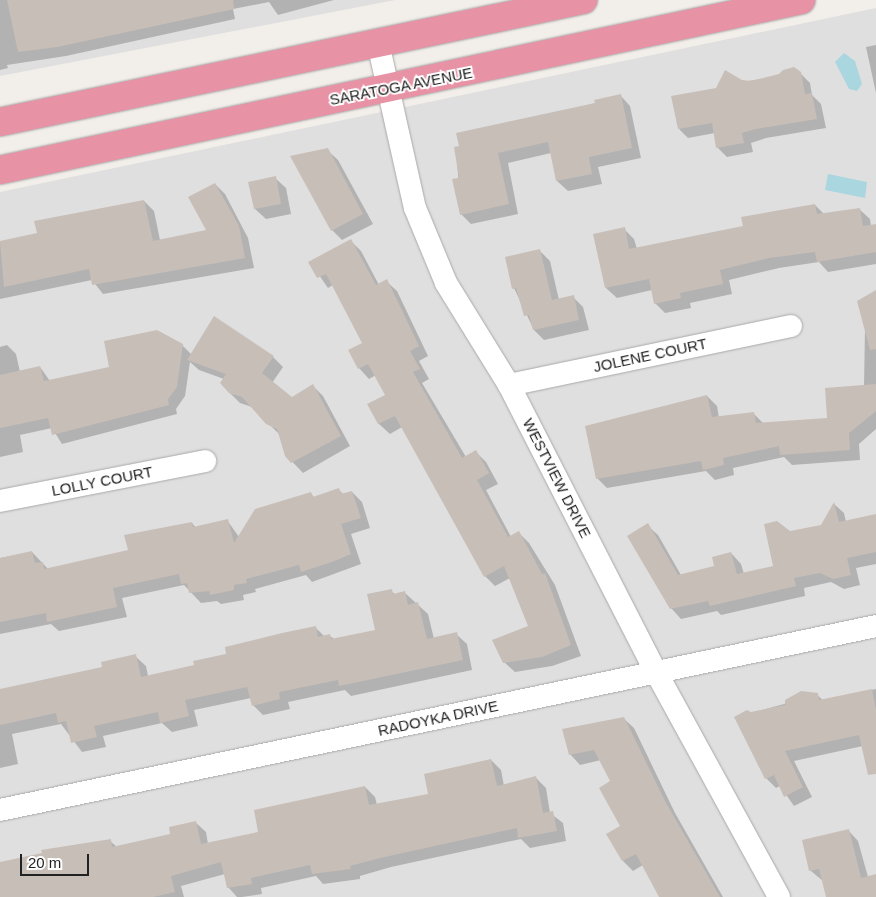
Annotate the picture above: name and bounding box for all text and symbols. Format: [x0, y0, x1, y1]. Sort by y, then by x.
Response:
street label: SARATOGA AVENUE [327, 63, 475, 109]
street label: JOLENE COURT [592, 334, 708, 376]
street label: WESTVIEW DRIVE [519, 415, 595, 541]
street label: LOLLY COURT [50, 462, 154, 500]
street label: RADOYKA DRIVE [376, 696, 500, 740]
scale bar [22, 844, 91, 876]
text: 20 m [28, 854, 61, 871]

